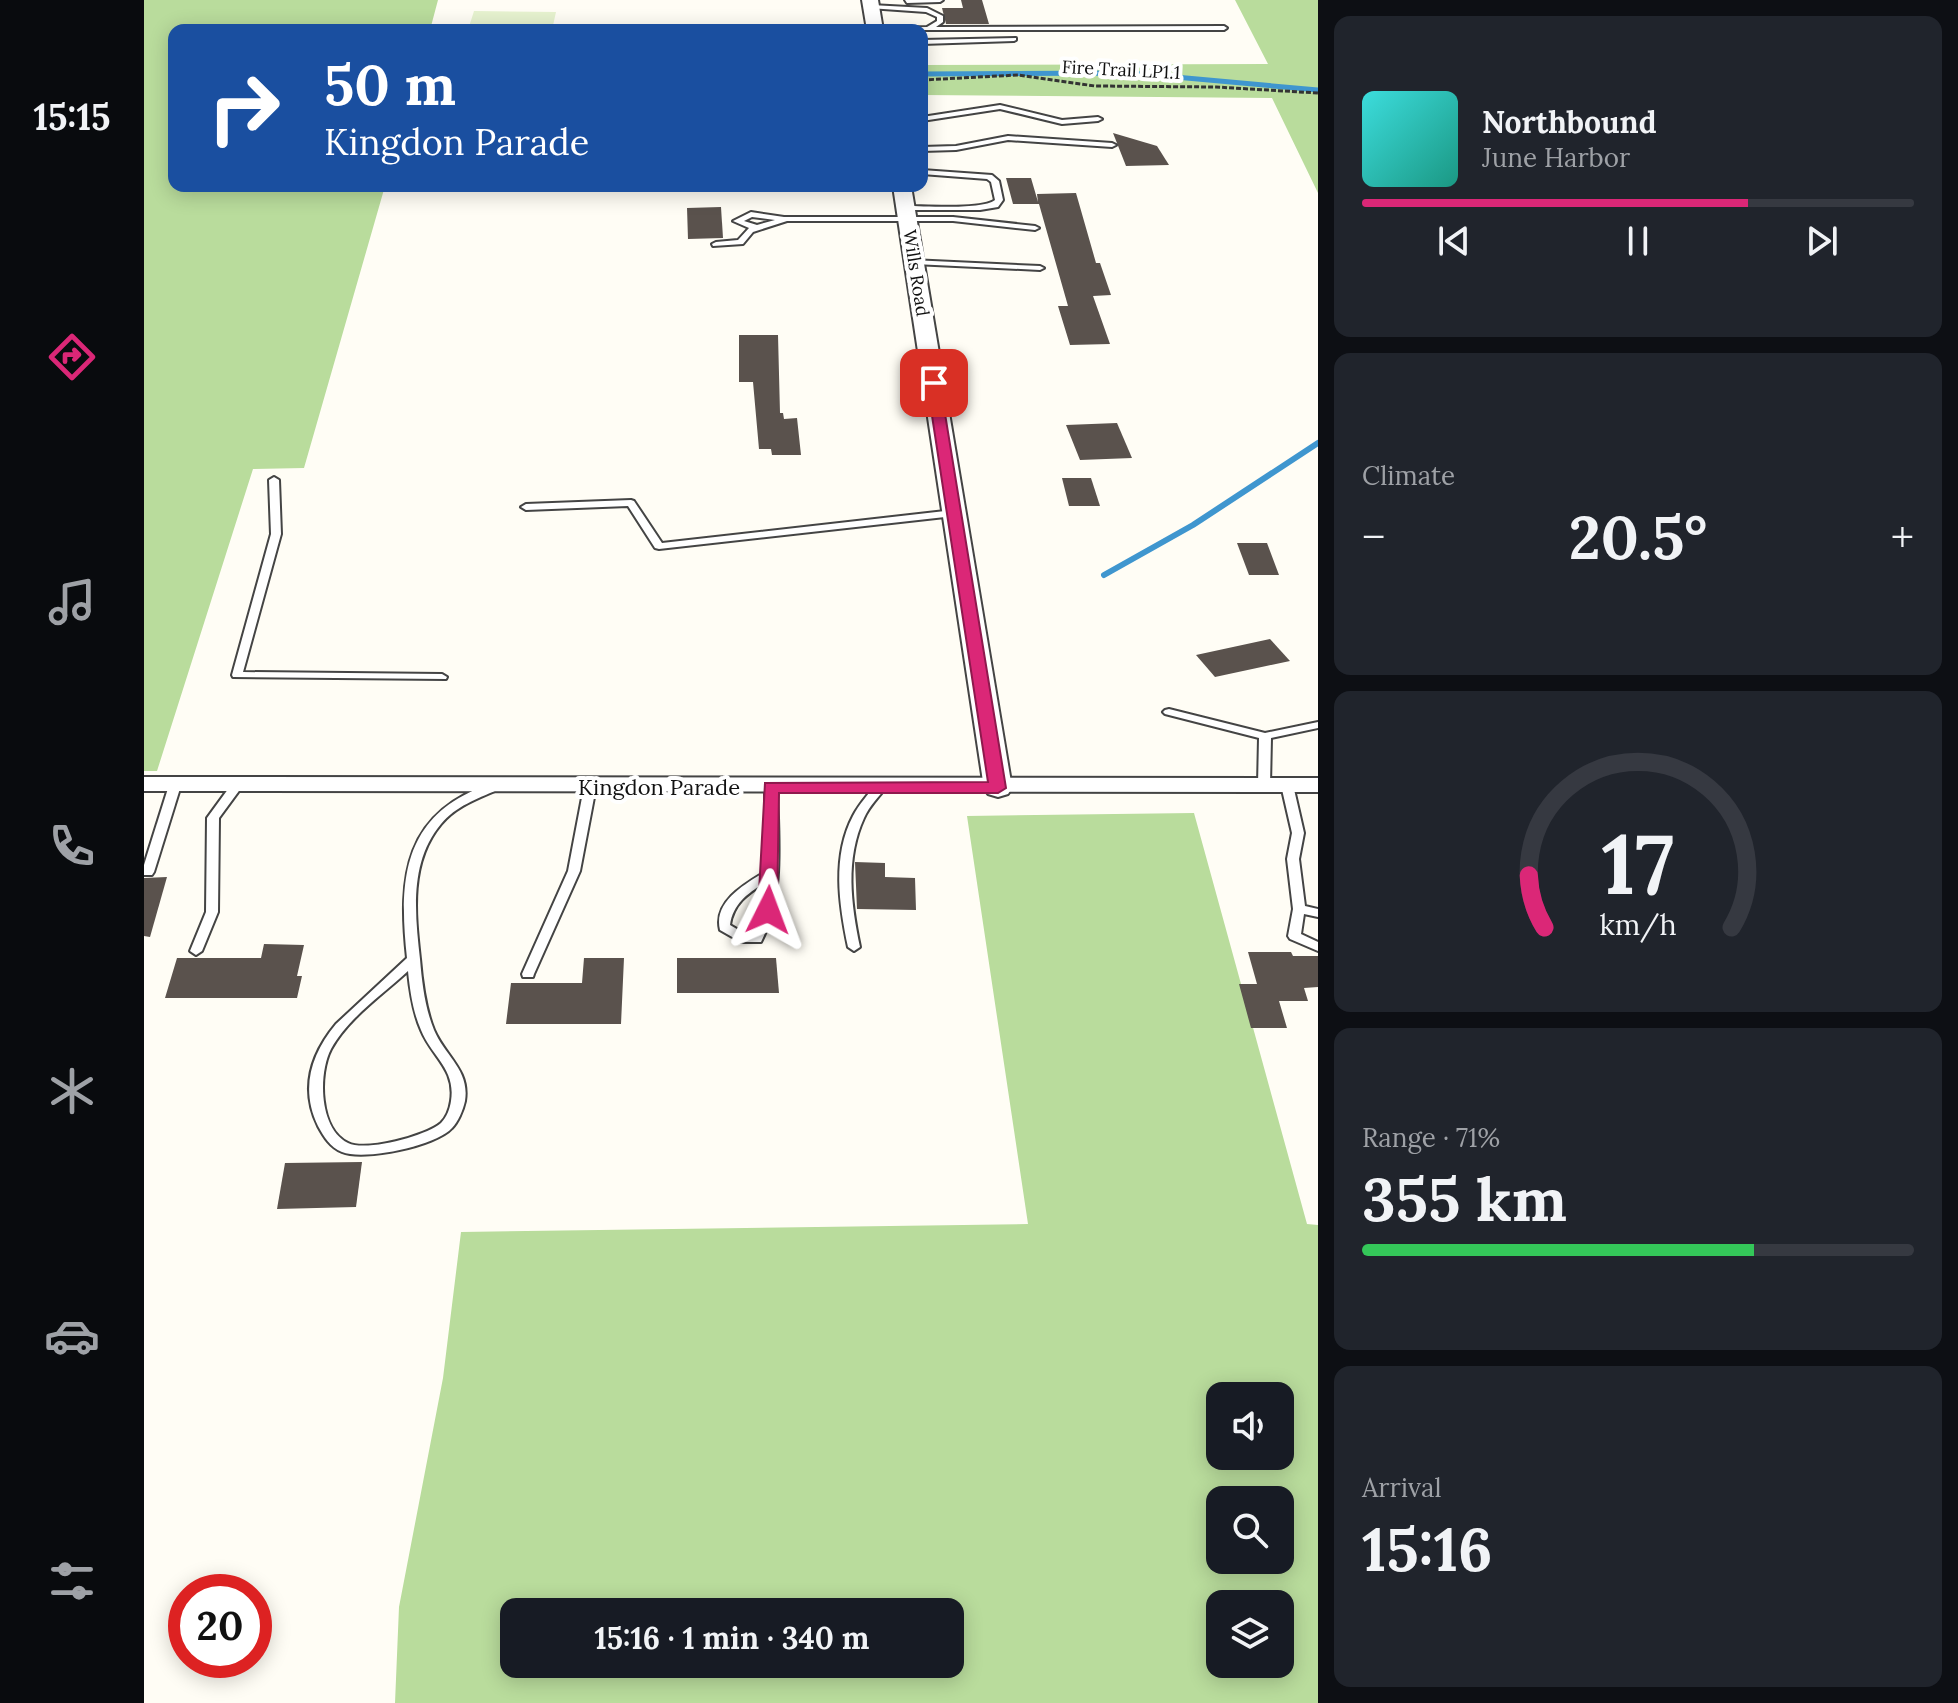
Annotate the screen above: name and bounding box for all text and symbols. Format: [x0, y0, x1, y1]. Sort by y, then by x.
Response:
text: 50 m [324, 49, 456, 120]
street label: Fire Trail LP1.1 [1061, 55, 1181, 84]
icon: right [192, 56, 296, 160]
text: 15:15 [33, 94, 111, 140]
text: Northbound [1482, 103, 1657, 141]
text: Kingdon Parade [324, 119, 589, 165]
text: June Harbor [1482, 141, 1630, 174]
icon: previous [1432, 219, 1476, 263]
icon: pause [1616, 219, 1660, 263]
icon: next [1800, 219, 1844, 263]
street label: Wills Road [898, 228, 935, 318]
icon: directions [44, 329, 100, 385]
pin [900, 349, 968, 417]
icon: arrive [912, 361, 956, 405]
text: Climate [1362, 459, 1455, 492]
text: 20.5° [1569, 499, 1707, 575]
text: − [1362, 509, 1385, 565]
text: + [1891, 509, 1914, 565]
icon: music [44, 574, 100, 630]
street label: Kingdon Parade [578, 773, 740, 801]
text: 17 [1602, 809, 1674, 916]
icon: phone [44, 818, 100, 874]
position arrow [726, 868, 810, 952]
text: km/h [1599, 906, 1677, 943]
icon: climate [44, 1063, 100, 1119]
text: Range · 71% [1362, 1121, 1500, 1154]
text: 355 km [1362, 1161, 1567, 1237]
icon: car [44, 1308, 100, 1364]
map controls [1206, 1382, 1294, 1678]
button: sound [1206, 1382, 1294, 1470]
text: Arrival [1362, 1471, 1441, 1504]
button: search [1206, 1486, 1294, 1574]
text: 15:16 [1362, 1511, 1493, 1587]
icon: filters [44, 1553, 100, 1609]
speed limit sign: 20 [168, 1574, 272, 1678]
button: layers [1206, 1590, 1294, 1678]
text: 15:16 · 1 min · 340 m [595, 1619, 869, 1657]

